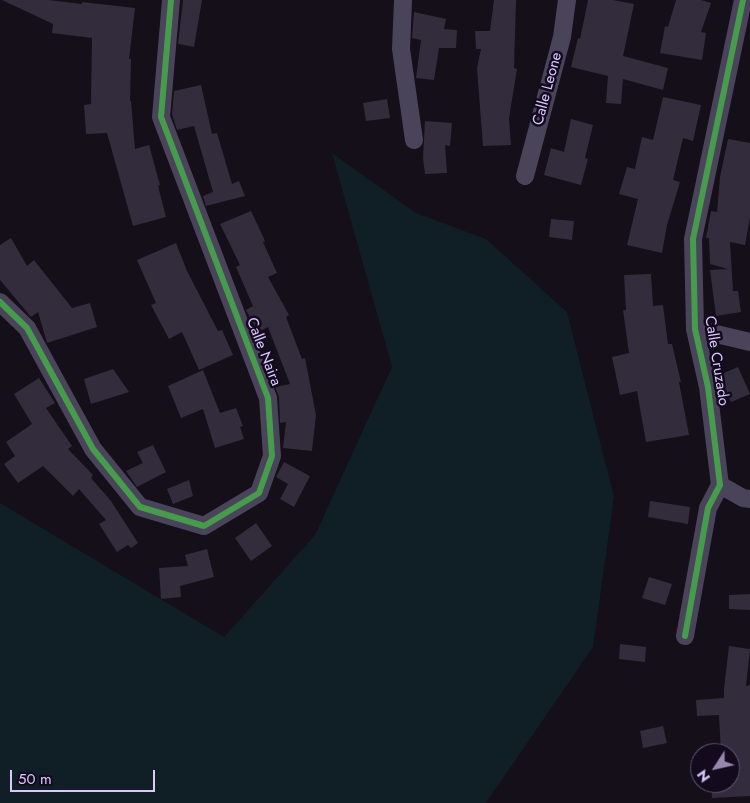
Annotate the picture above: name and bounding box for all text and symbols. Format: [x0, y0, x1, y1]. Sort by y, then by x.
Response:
street label: Calle Leone [530, 51, 566, 127]
street label: Calle Naira [242, 315, 284, 389]
street label: Calle Cruzado [700, 315, 732, 407]
north arrow [690, 743, 740, 793]
scale bar [12, 760, 158, 792]
text: N [692, 766, 715, 786]
text: 50 m [18, 768, 52, 790]

